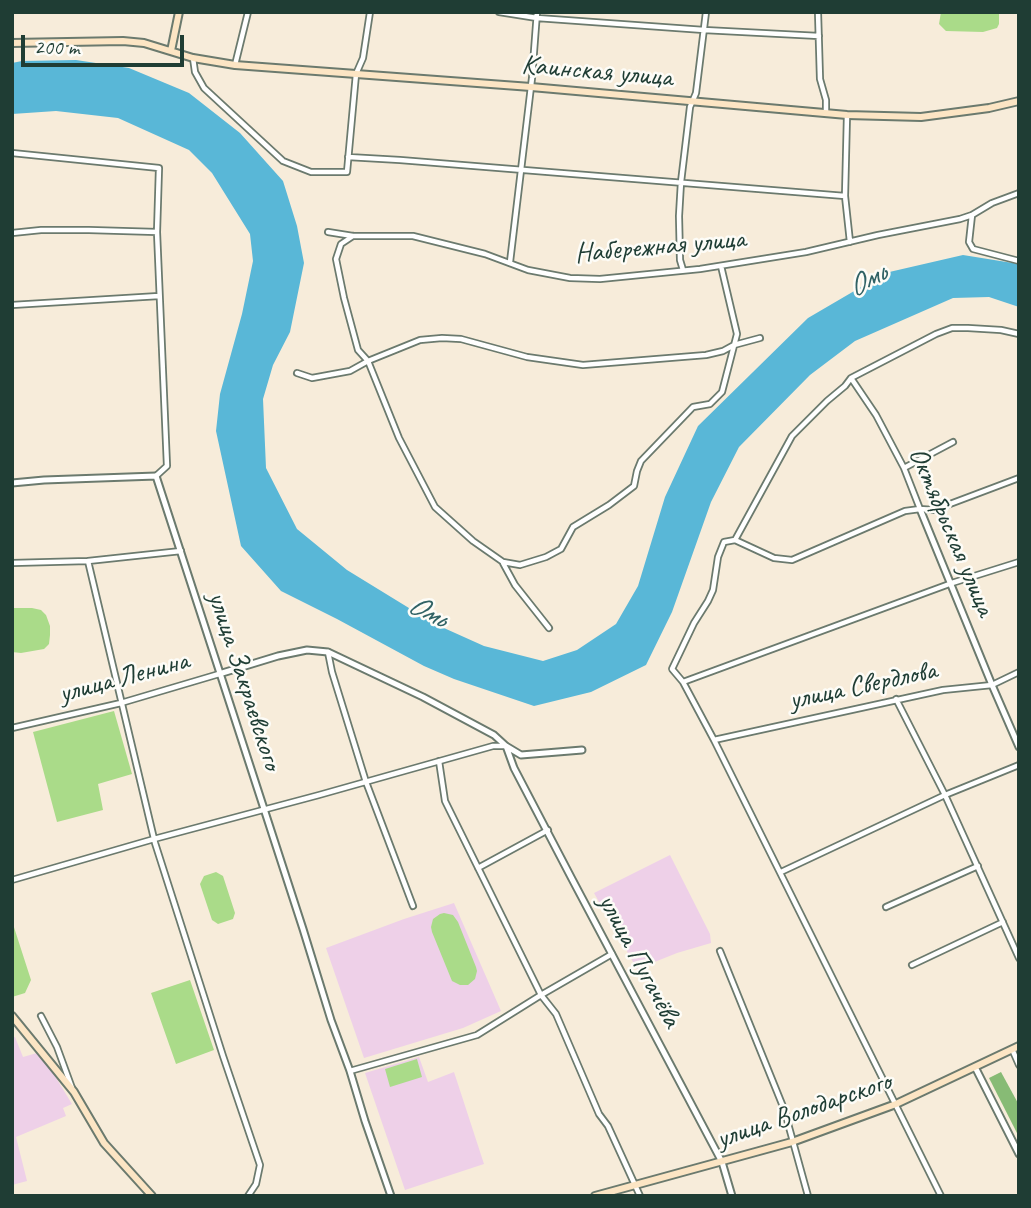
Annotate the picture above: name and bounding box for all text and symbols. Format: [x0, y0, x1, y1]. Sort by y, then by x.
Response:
scale bar [24, 21, 187, 65]
text: 200 m [34, 34, 79, 60]
street label: Каинская улица [520, 49, 674, 95]
street label: Набережная улица [573, 223, 747, 271]
water label: Омь [841, 256, 893, 306]
street label: Октябрьская улица [900, 443, 1002, 621]
water label: Омь [402, 587, 452, 637]
street label: улица Закраевского [199, 588, 289, 774]
street label: улица Ленина [56, 645, 192, 711]
street label: улица Свердлова [786, 654, 940, 718]
street label: улица Пугачёва [590, 889, 688, 1033]
street label: улица Володарского [712, 1065, 896, 1157]

